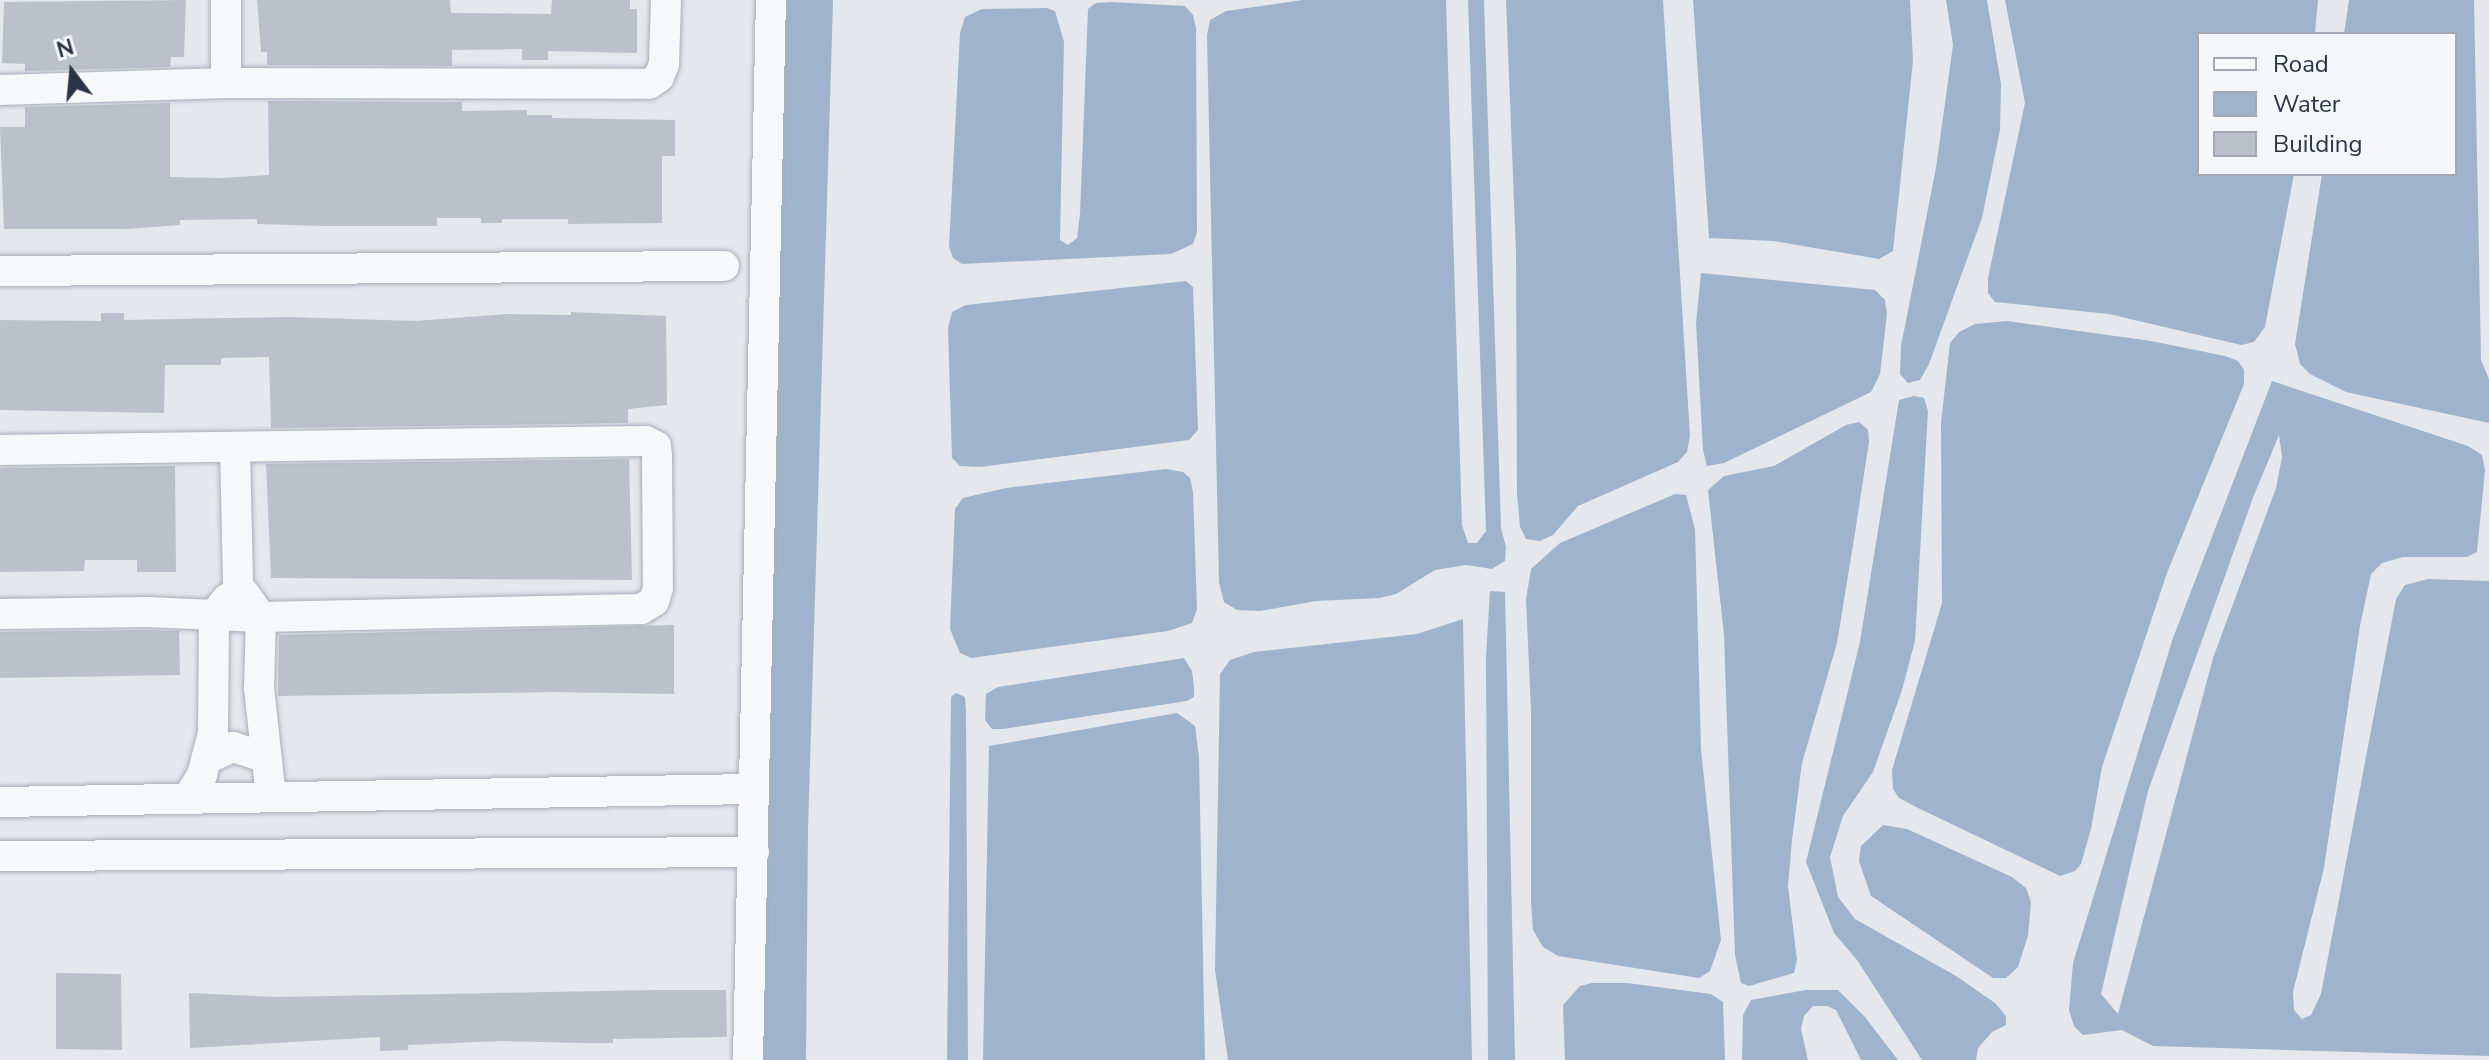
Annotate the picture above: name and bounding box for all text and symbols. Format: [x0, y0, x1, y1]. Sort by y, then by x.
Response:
north arrow [32, 32, 112, 112]
text: N [53, 32, 77, 66]
legend [2197, 32, 2457, 176]
text: Road [2273, 48, 2329, 80]
text: Water [2273, 88, 2340, 120]
text: Building [2273, 128, 2363, 160]

